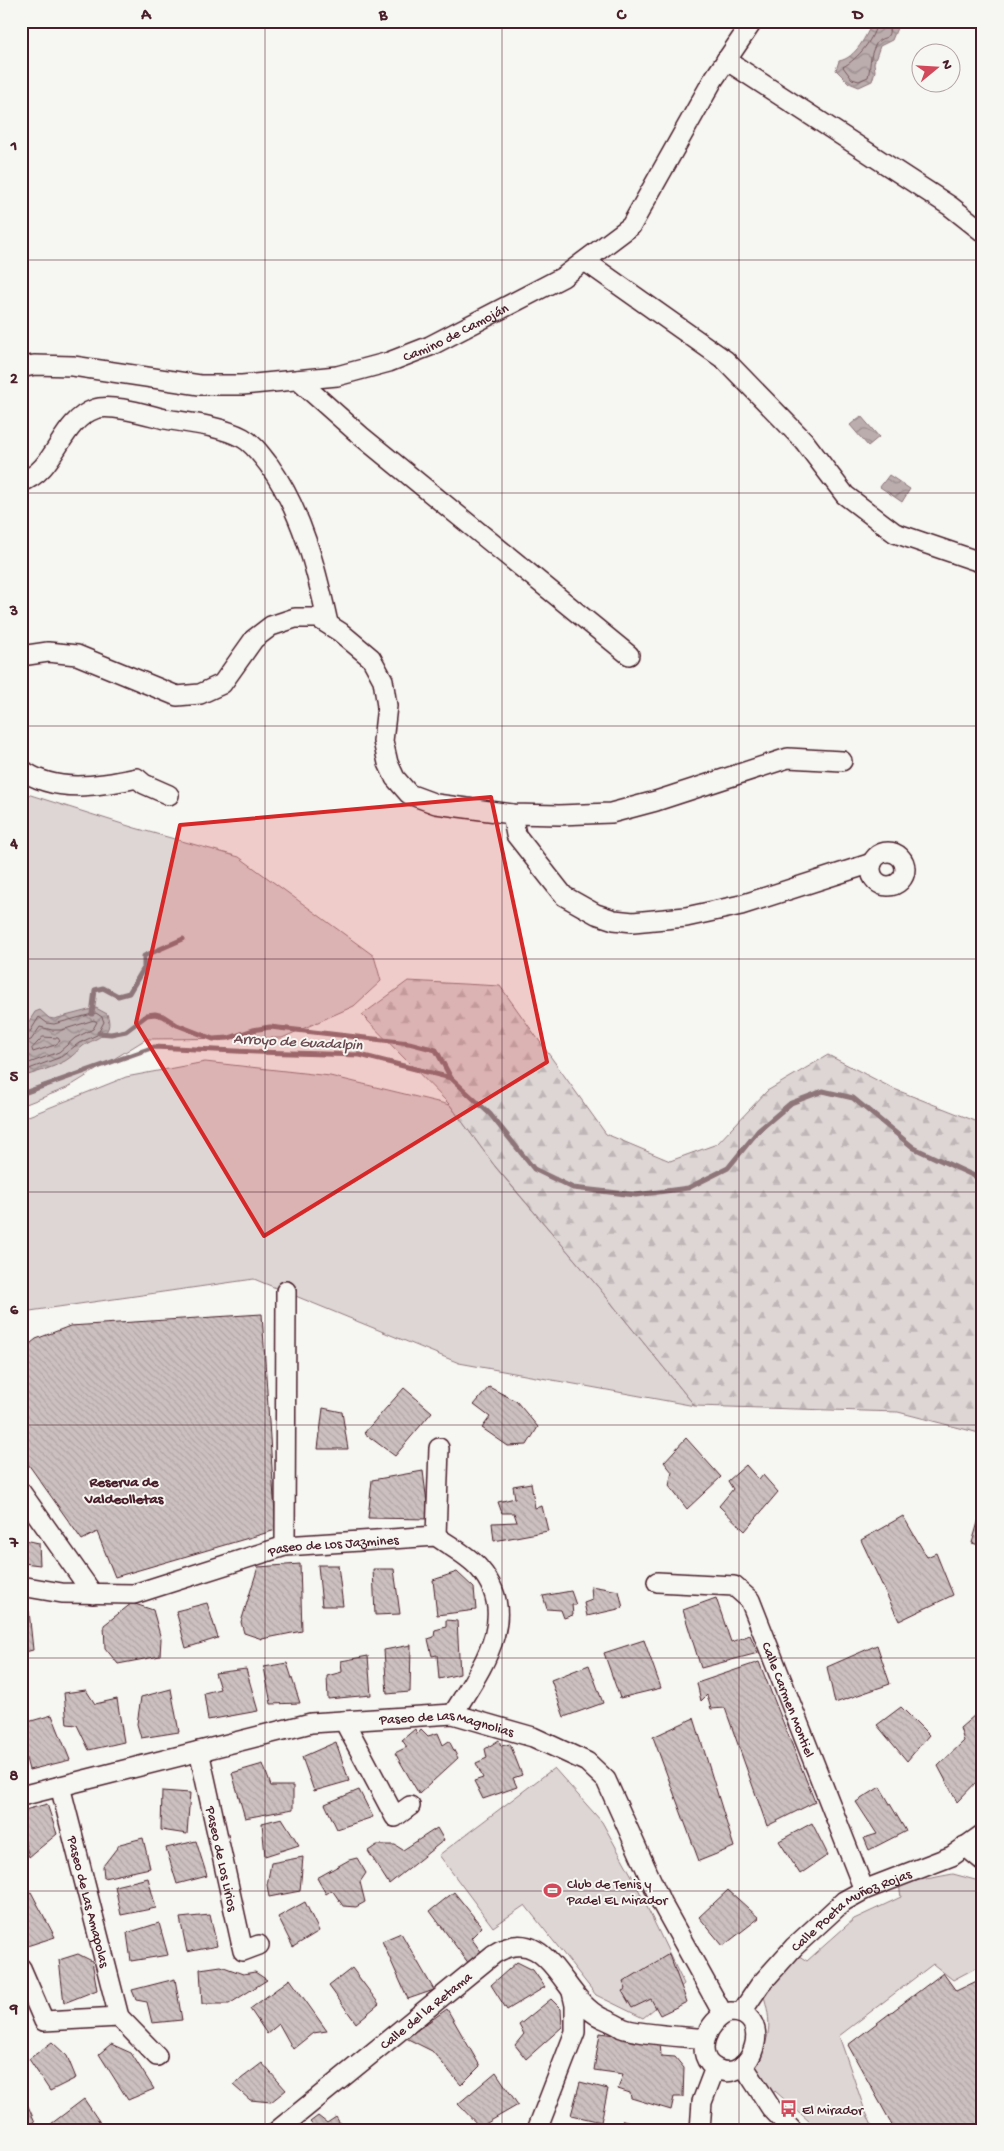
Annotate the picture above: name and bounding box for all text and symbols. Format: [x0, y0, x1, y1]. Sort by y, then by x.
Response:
text: A [140, 7, 152, 26]
text: B [378, 7, 388, 26]
text: C [616, 7, 627, 26]
text: D [851, 7, 864, 26]
north arrow [912, 42, 962, 92]
text: N [936, 58, 955, 72]
text: 1 [10, 138, 17, 157]
street label: Camino de Camoján [401, 301, 512, 367]
text: 2 [10, 371, 18, 390]
text: 3 [9, 603, 18, 622]
text: 4 [9, 836, 18, 855]
water label: Arroyo de Guadalpin [233, 1031, 364, 1055]
text: 5 [10, 1069, 19, 1088]
text: 6 [10, 1302, 19, 1321]
district label: Reserva de Valdeolletas [84, 1474, 165, 1509]
street label: Paseo de Los Jazmines [265, 1532, 400, 1562]
text: 7 [9, 1535, 19, 1554]
street label: Calle Carmen Montiel [756, 1640, 817, 1760]
street label: Paseo de Las Magnolias [378, 1708, 516, 1742]
text: 8 [10, 1768, 19, 1787]
street label: Paseo de Los Lirios [200, 1804, 240, 1914]
street label: Paseo de Las Amapolas [62, 1833, 112, 1970]
street label: Calle Poeta Muñoz Rojas [788, 1866, 915, 1957]
place label: Club de Tenis y Padel EL Mirador [566, 1877, 668, 1910]
sports icon: Club de Tenis y Padel EL Mirador [543, 1881, 563, 1901]
street label: Calle del la Retama [377, 1969, 477, 2055]
text: 9 [9, 2001, 18, 2020]
bus stop icon: El Mirador [778, 2099, 798, 2119]
place label: El Mirador [802, 2103, 864, 2120]

